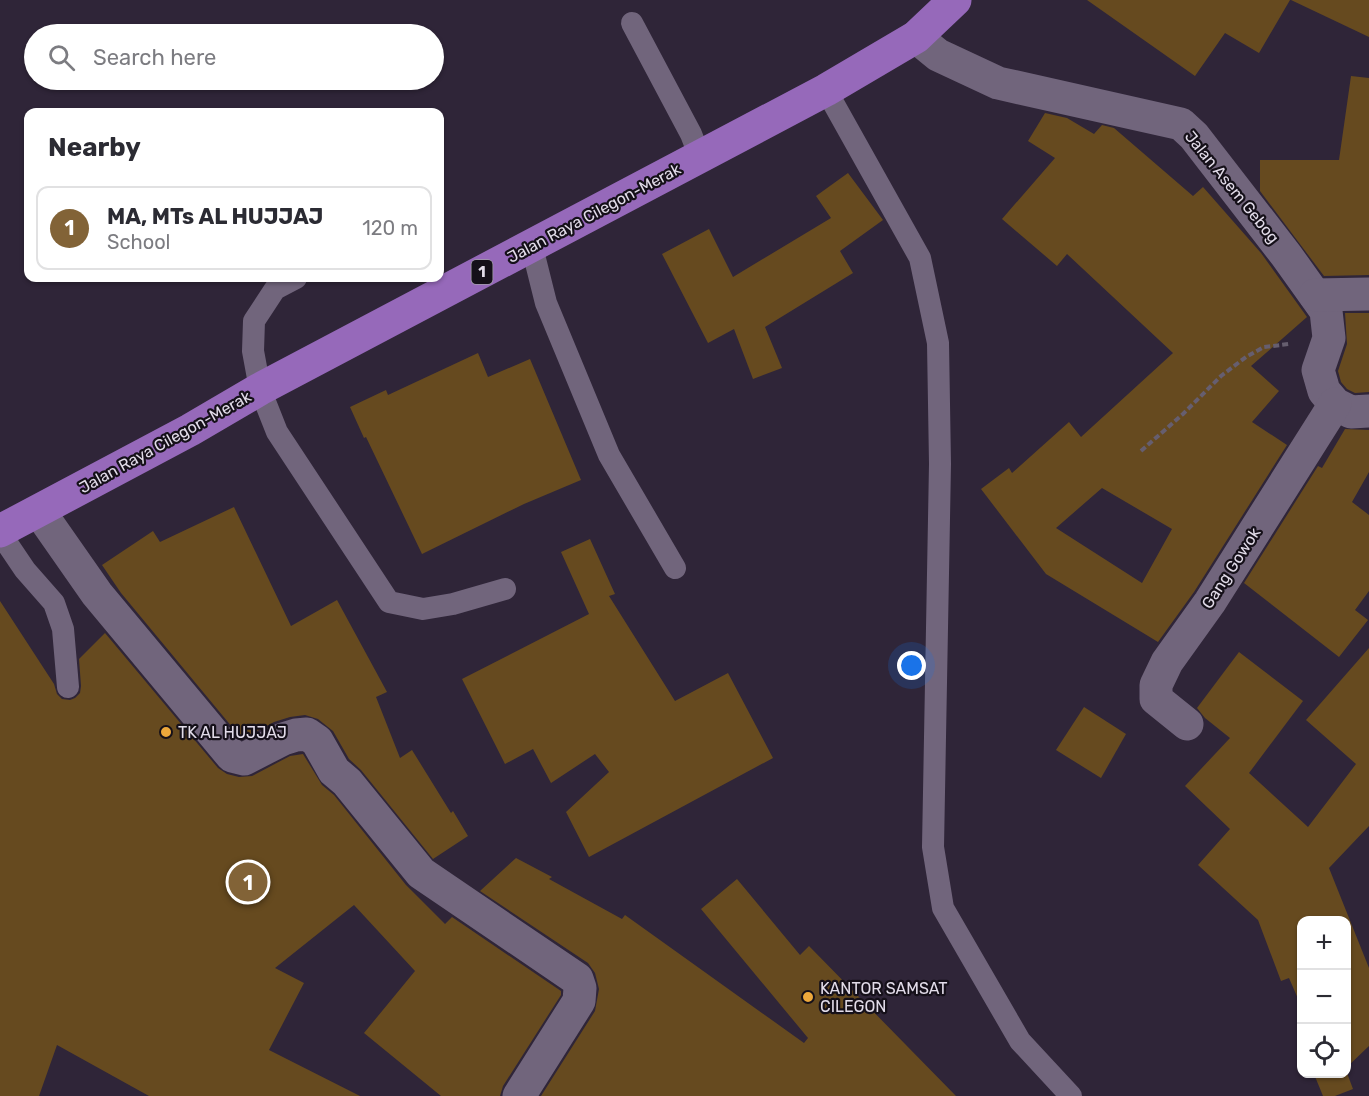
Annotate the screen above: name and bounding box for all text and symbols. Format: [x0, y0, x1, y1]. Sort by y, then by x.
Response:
search box [24, 24, 444, 90]
icon: search [45, 41, 78, 74]
text: Search here [93, 44, 216, 71]
street label: Jalan Asem Gebog [1181, 127, 1283, 247]
text: Nearby [48, 132, 141, 163]
street label: Jalan Raya Cilegon-Merak [504, 159, 685, 267]
text: MA, MTs AL HUJJAJ [107, 203, 323, 230]
text: 1 [65, 216, 74, 240]
text: 120 m [362, 216, 418, 240]
text: School [107, 230, 170, 254]
road number: 1 [472, 260, 492, 284]
street label: Jalan Raya Cilegon-Merak [76, 386, 255, 497]
street label: Gang Gowok [1198, 523, 1265, 612]
your location [897, 651, 926, 680]
place label: TK AL HUJJAJ [178, 723, 287, 742]
marker: TK AL HUJJAJ [159, 725, 173, 739]
pin: 1 [228, 860, 268, 904]
map controls [1297, 916, 1351, 1078]
button: + [1297, 916, 1351, 970]
button: − [1297, 970, 1351, 1024]
place label: KANTOR SAMSAT CILEGON [820, 979, 948, 1016]
marker: KANTOR SAMSAT CILEGON [801, 990, 815, 1004]
button: locate [1297, 1024, 1351, 1078]

